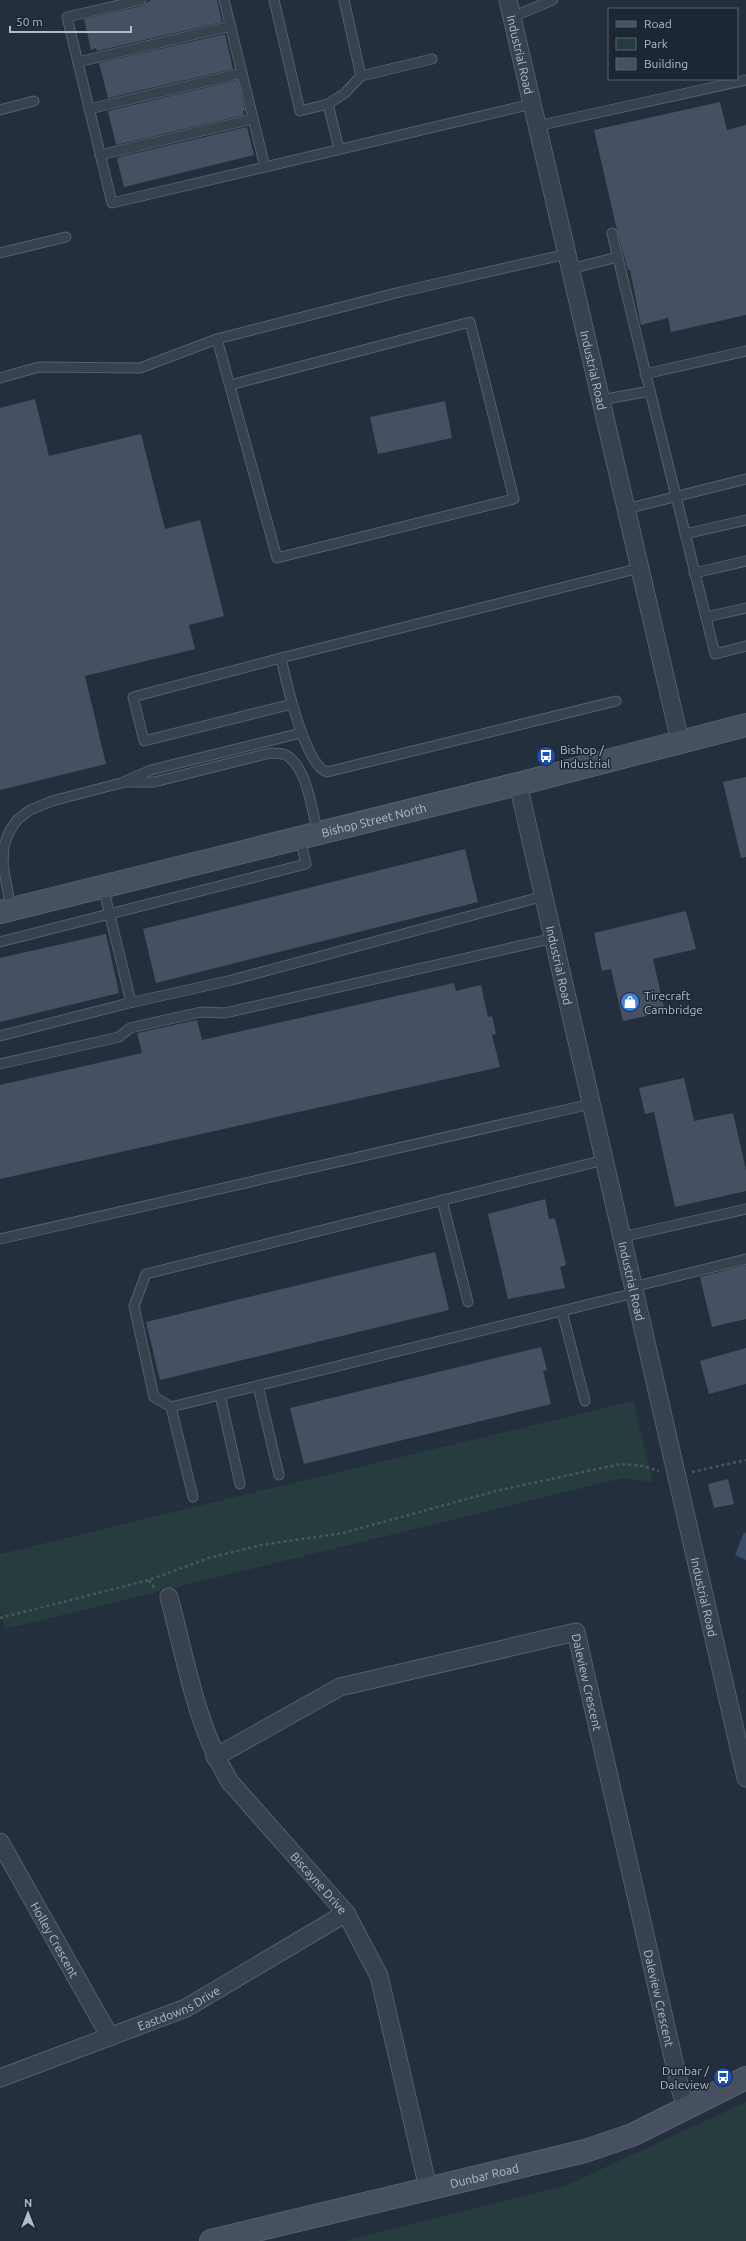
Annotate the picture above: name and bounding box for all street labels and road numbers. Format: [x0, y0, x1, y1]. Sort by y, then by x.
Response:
street label: Industrial Road [505, 14, 536, 95]
street label: Industrial Road [578, 329, 609, 411]
street label: Bishop Street North [320, 800, 427, 839]
street label: Industrial Road [544, 924, 575, 1006]
street label: Industrial Road [617, 1240, 647, 1322]
street label: Industrial Road [689, 1556, 720, 1638]
street label: Daleview Crescent [570, 1632, 605, 1732]
street label: Biscayne Drive [288, 1849, 350, 1916]
street label: Holley Crescent [29, 1900, 82, 1980]
street label: Daleview Crescent [642, 1948, 677, 2048]
street label: Eastdowns Drive [136, 1983, 222, 2032]
street label: Dunbar Road [448, 2161, 520, 2190]

